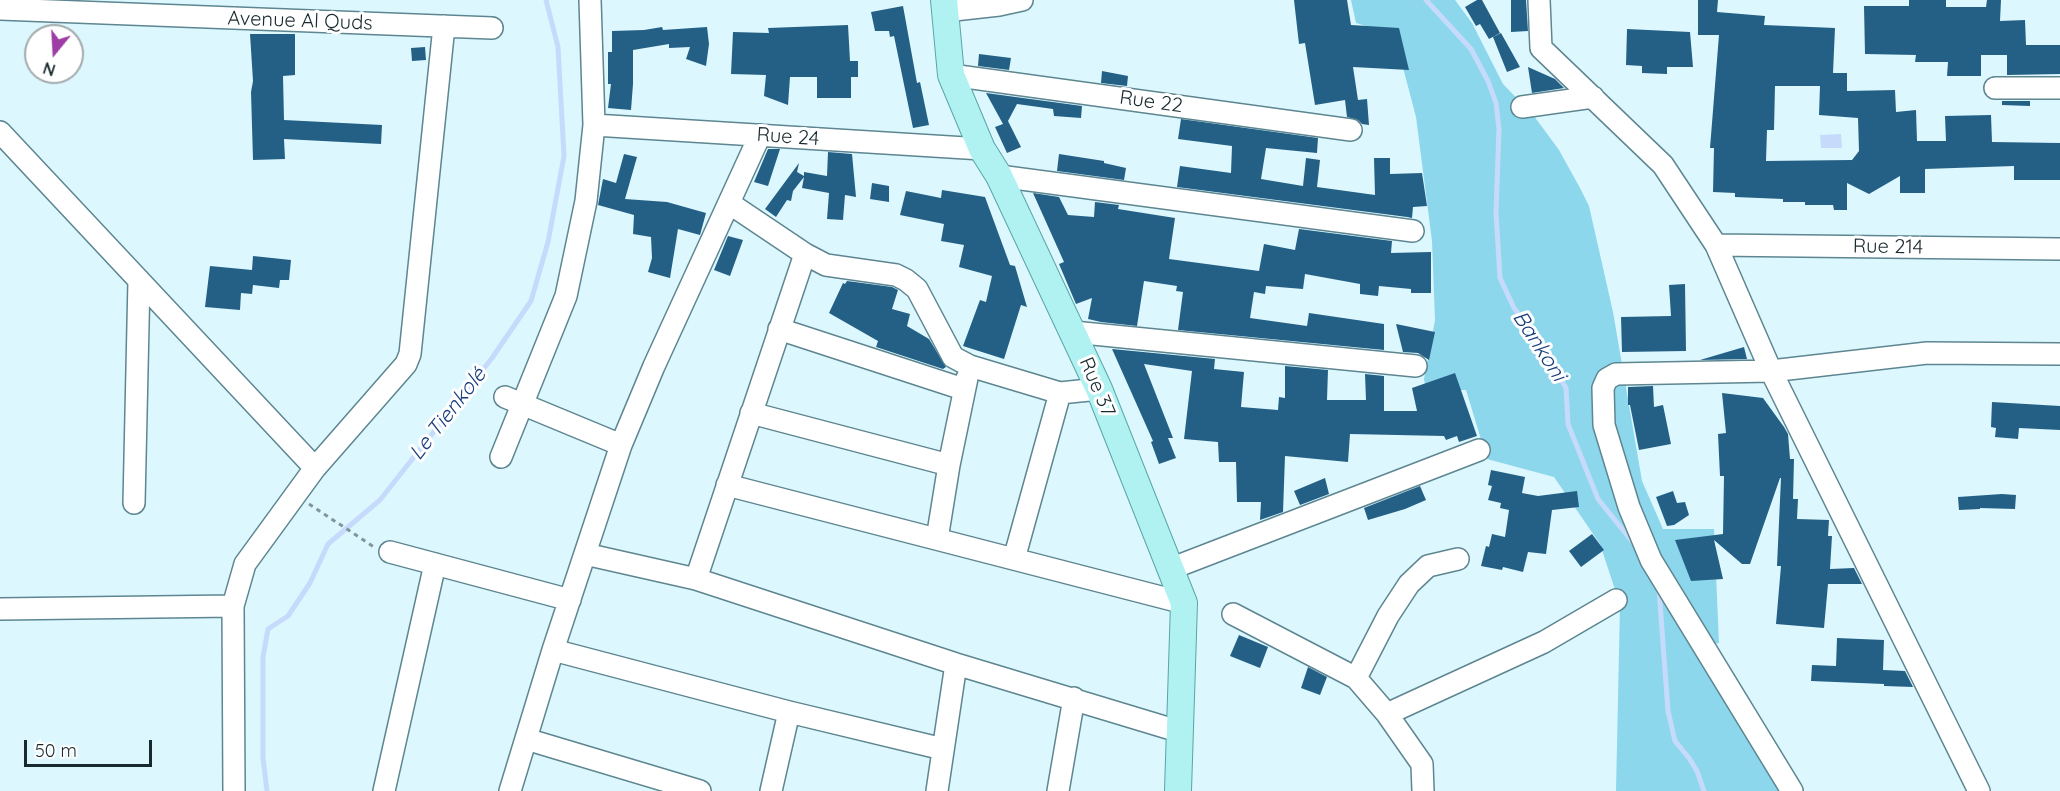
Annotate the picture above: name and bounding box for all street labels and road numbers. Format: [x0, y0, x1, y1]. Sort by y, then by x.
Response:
street label: Avenue Al Quds [227, 6, 373, 36]
street label: Rue 22 [1118, 86, 1184, 118]
street label: Rue 24 [756, 123, 820, 151]
street label: Rue 214 [1853, 234, 1923, 260]
street label: Rue 37 [1074, 354, 1120, 420]

